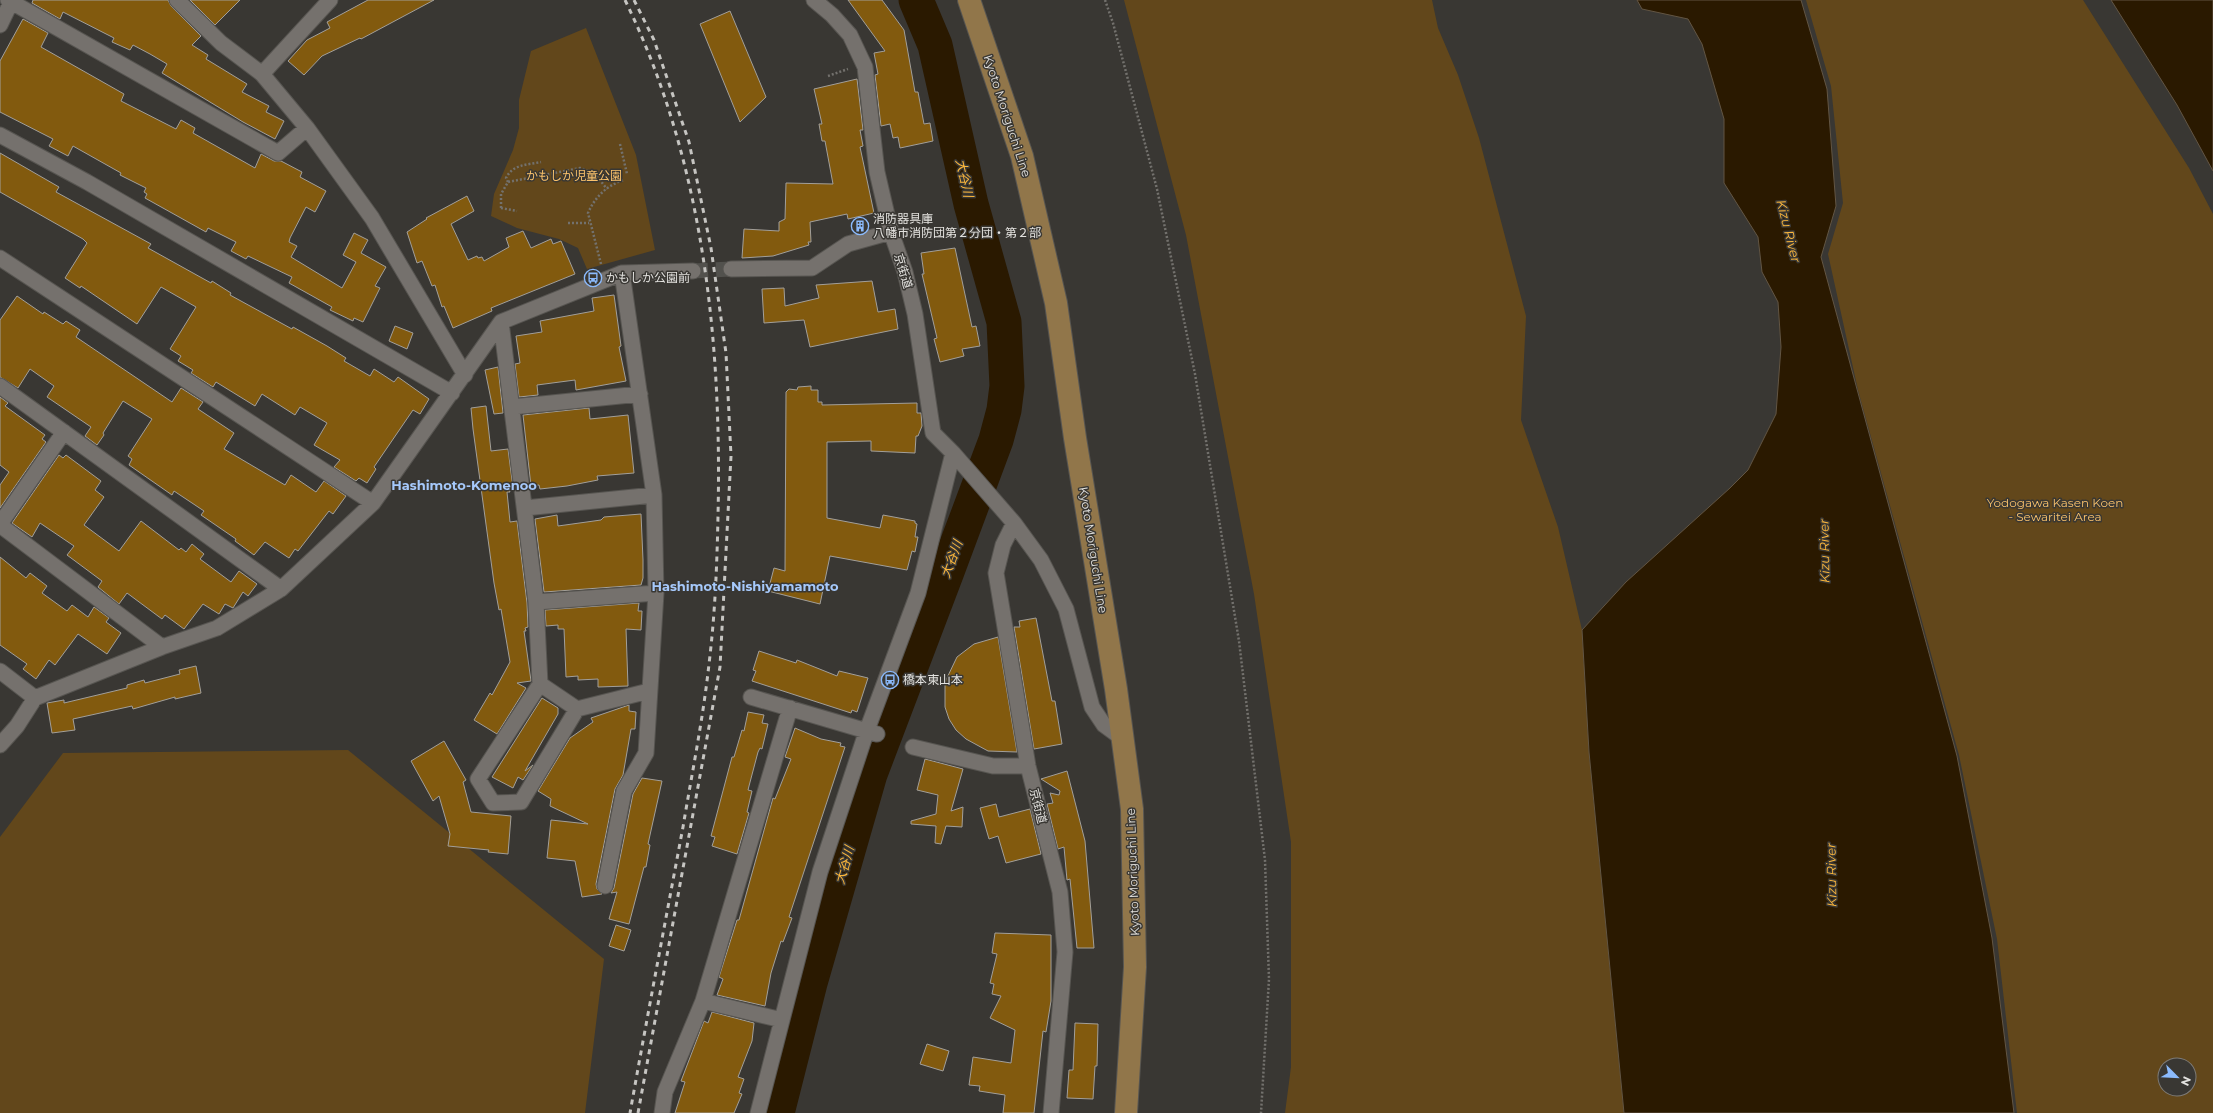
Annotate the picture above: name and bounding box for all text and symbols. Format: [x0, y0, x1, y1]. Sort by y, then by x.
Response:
street label: Kyoto Moriguchi Line [981, 53, 1034, 179]
water label: 大谷川 [953, 157, 978, 201]
park label: かもしか児童公園 [526, 168, 622, 183]
water label: Kizu River [1773, 198, 1805, 265]
place label: 消防器具庫 八幡市消防団第２分団・第２部 [873, 211, 1041, 240]
building icon: 消防器具庫 八幡市消防団第２分団・第２部 [850, 216, 870, 236]
street label: 京街道 [891, 251, 916, 290]
bus stop icon: かもしか公園前 [583, 268, 603, 288]
place label: かもしか公園前 [606, 270, 690, 285]
district label: Hashimoto-Komenoo [391, 477, 537, 493]
street label: Kyoto Moriguchi Line [1076, 486, 1111, 614]
park label: Yodogawa Kasen Koen - Sewaritei Area [1987, 495, 2123, 524]
water label: Kizu River [1815, 518, 1833, 583]
water label: 大谷川 [937, 536, 966, 580]
district label: Hashimoto-Nishiyamamoto [651, 578, 839, 594]
bus stop icon: 橋本東山本 [880, 670, 900, 690]
place label: 橋本東山本 [903, 672, 963, 687]
street label: 京街道 [1027, 787, 1050, 825]
street label: Kyoto Moriguchi Line [1123, 808, 1142, 936]
water label: 大谷川 [831, 842, 858, 886]
water label: Kizu River [1822, 842, 1840, 907]
north arrow [2157, 1057, 2197, 1097]
text: N [2178, 1074, 2194, 1088]

